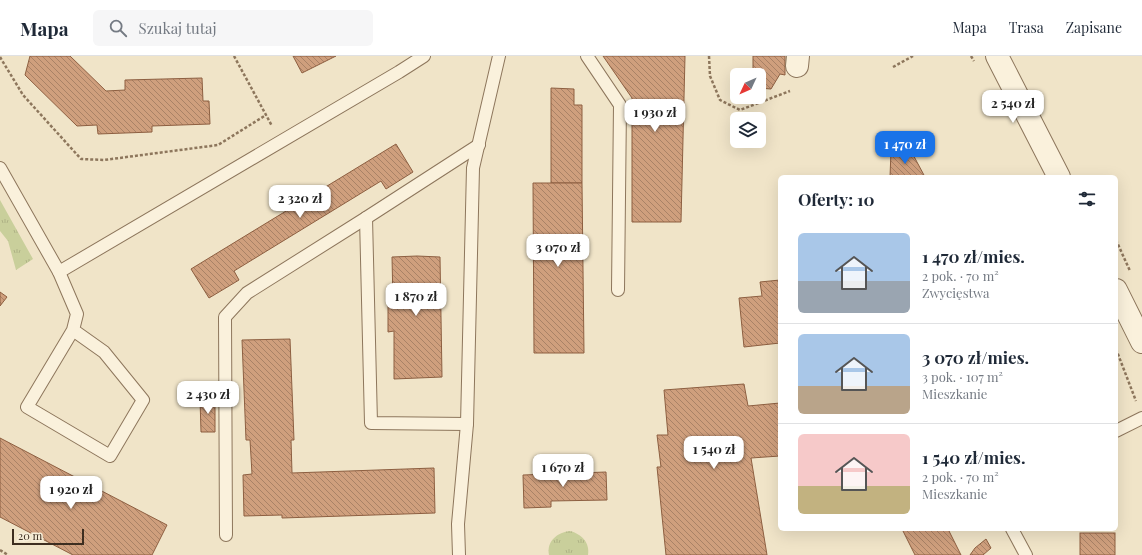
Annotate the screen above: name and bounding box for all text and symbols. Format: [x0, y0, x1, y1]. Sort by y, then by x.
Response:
search box [93, 10, 373, 46]
text: Mapa [20, 15, 69, 41]
icon: search [107, 17, 129, 39]
text: Szukaj tutaj [139, 18, 216, 38]
text: Mapa [952, 18, 987, 37]
text: Trasa [1009, 18, 1044, 37]
text: Zapisane [1066, 18, 1122, 37]
north arrow [730, 68, 766, 104]
map controls [730, 68, 766, 148]
pin: 2 540 zł [972, 90, 1054, 124]
text: 2 540 zł [991, 94, 1035, 111]
pin: 1 930 zł [614, 99, 696, 133]
text: 1 930 zł [633, 103, 677, 120]
button: layers [730, 112, 766, 148]
pin: 1 470 zł [864, 131, 946, 165]
text: 1 470 zł [884, 135, 926, 152]
pin: 2 320 zł [259, 185, 341, 219]
text: Oferty: 10 [798, 188, 875, 210]
icon: filters [1076, 188, 1098, 210]
text: 2 320 zł [278, 189, 322, 206]
pin: 3 070 zł [517, 234, 599, 268]
text: 3 070 zł [535, 238, 581, 255]
text: 1 470 zł/mies. [922, 245, 1025, 267]
icon: home [830, 249, 878, 297]
text: 2 pok. · 70 m² [922, 267, 999, 284]
pin: 1 870 zł [375, 283, 457, 317]
text: Zwycięstwa [922, 284, 989, 301]
text: 1 870 zł [395, 287, 437, 304]
text: 3 070 zł/mies. [922, 346, 1029, 368]
icon: home [830, 350, 878, 398]
text: 3 pok. · 107 m² [922, 368, 1003, 385]
pin: 2 430 zł [167, 381, 249, 415]
text: 2 430 zł [186, 385, 230, 402]
text: Mieszkanie [922, 385, 987, 402]
pin: 1 540 zł [673, 436, 755, 470]
text: 1 540 zł [693, 440, 735, 457]
text: 1 540 zł/mies. [922, 446, 1026, 468]
icon: home [830, 450, 878, 498]
pin: 1 670 zł [522, 454, 604, 488]
text: 1 670 zł [542, 458, 584, 475]
text: 2 pok. · 70 m² [922, 468, 999, 485]
pin: 1 920 zł [30, 476, 112, 510]
text: 1 920 zł [49, 480, 93, 497]
text: Mieszkanie [922, 485, 987, 502]
scale bar [12, 527, 84, 546]
text: 20 m [18, 528, 42, 543]

